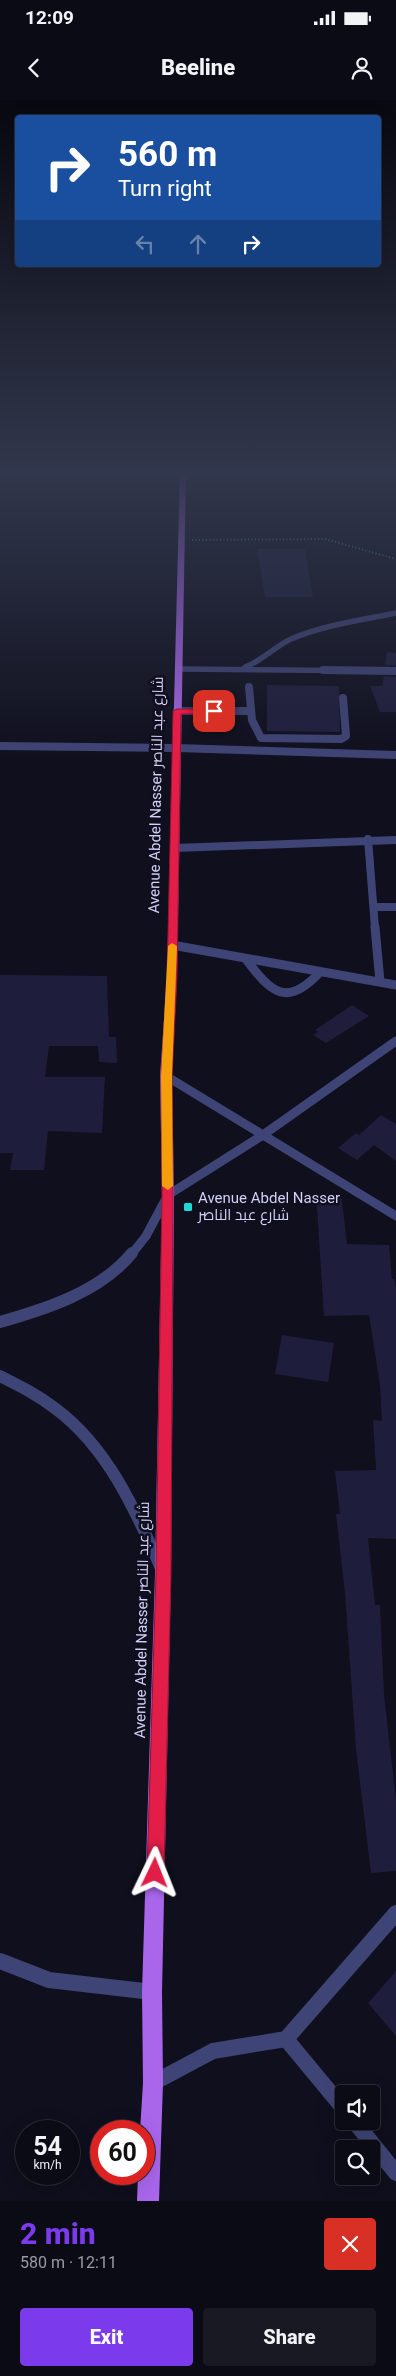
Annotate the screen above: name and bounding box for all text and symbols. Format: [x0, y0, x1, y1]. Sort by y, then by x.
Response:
text: 12:09 [25, 6, 74, 29]
icon: back [20, 54, 48, 82]
icon: person [348, 54, 376, 82]
text: Beeline [161, 55, 235, 80]
text: 560 m [118, 134, 217, 175]
icon: right [35, 135, 100, 200]
text: Turn right [118, 176, 212, 201]
icon: left [131, 230, 159, 258]
icon: ahead [184, 230, 212, 258]
icon: right [237, 230, 265, 258]
street label: Avenue Abdel Nasser شارع عبد الناصر [145, 676, 169, 914]
pin [193, 690, 235, 732]
icon: arrive [200, 697, 228, 725]
place label: Avenue Abdel Nasser شارع عبد الناصر [197, 1189, 340, 1226]
marker: Avenue Abdel Nasser شارع عبد الناصر [182, 1201, 194, 1213]
street label: Avenue Abdel Nasser شارع عبد الناصر [131, 1501, 155, 1739]
position arrow [128, 1846, 180, 1898]
map controls [335, 2085, 380, 2185]
button: sound [335, 2085, 380, 2130]
speed limit sign: 60 [90, 2120, 155, 2185]
text: 54 [33, 2132, 62, 2161]
button: search [335, 2140, 380, 2185]
text: km/h [33, 2158, 62, 2172]
text: 2 min [20, 2216, 96, 2251]
button: close [324, 2218, 376, 2270]
text: 580 m · 12:11 [20, 2253, 117, 2272]
button: Exit [20, 2308, 193, 2366]
button: Share [203, 2308, 376, 2366]

